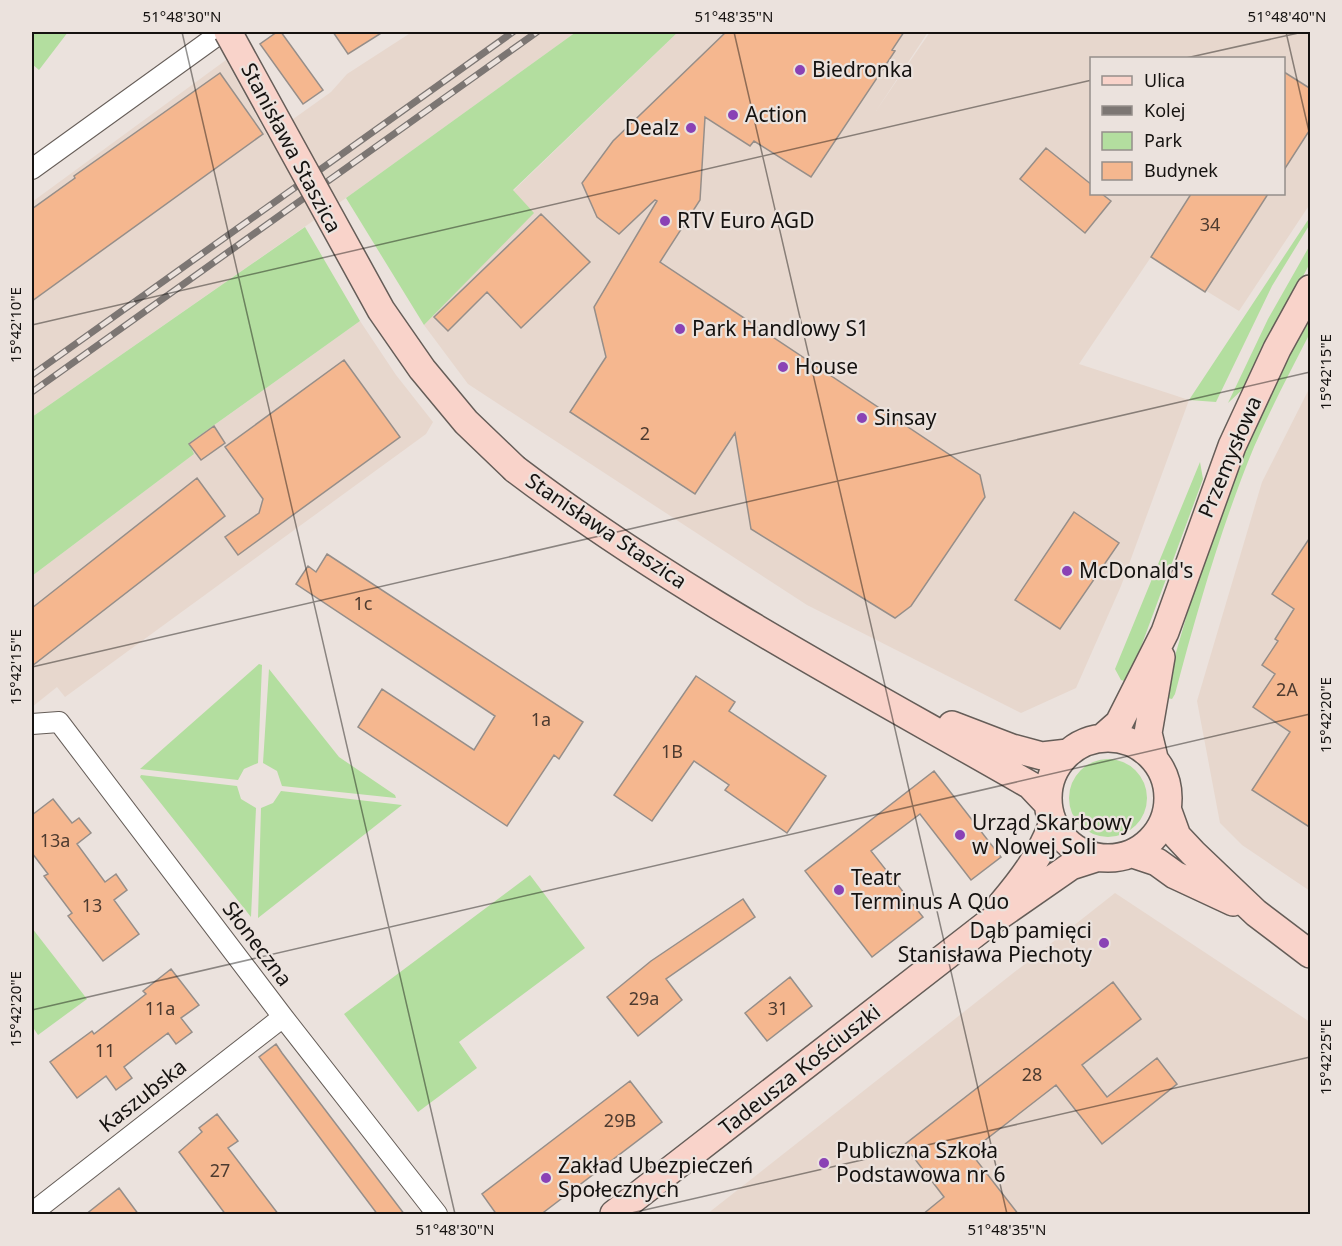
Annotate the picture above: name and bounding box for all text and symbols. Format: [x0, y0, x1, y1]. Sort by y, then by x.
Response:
text: 51°48'30"N [143, 6, 221, 26]
text: 51°48'35"N [695, 6, 773, 26]
text: 51°48'40"N [1248, 6, 1326, 26]
place label: Biedronka [812, 55, 913, 83]
legend [1090, 57, 1285, 195]
street label: Stanisława Staszica [235, 58, 348, 237]
marker: Biedronka [793, 63, 807, 77]
text: Ulica [1144, 68, 1185, 92]
text: Kolej [1144, 98, 1185, 122]
place label: Action [745, 100, 807, 128]
marker: Action [726, 108, 740, 122]
place label: Dealz [625, 113, 679, 141]
marker: Dealz [684, 121, 698, 135]
text: Park [1144, 128, 1182, 152]
text: Budynek [1144, 158, 1218, 182]
place label: RTV Euro AGD [677, 206, 815, 234]
house number: 34 [1200, 212, 1220, 236]
marker: RTV Euro AGD [658, 214, 672, 228]
text: 15°42'10"E [5, 287, 25, 363]
place label: Park Handlowy S1 [692, 314, 869, 342]
marker: Park Handlowy S1 [673, 322, 687, 336]
text: 15°42'15"E [1315, 334, 1335, 410]
place label: House [795, 352, 858, 380]
marker: House [776, 360, 790, 374]
street label: Przemysłowa [1191, 392, 1267, 522]
place label: Sinsay [874, 403, 937, 431]
marker: Sinsay [855, 411, 869, 425]
house number: 2 [640, 421, 650, 445]
street label: Stanisława Staszica [521, 466, 692, 594]
place label: McDonald's [1079, 556, 1193, 584]
marker: McDonald's [1060, 564, 1074, 578]
house number: 1c [354, 591, 373, 615]
text: 15°42'15"E [5, 629, 25, 705]
house number: 2A [1276, 677, 1298, 701]
text: 15°42'20"E [1315, 677, 1335, 753]
house number: 1a [531, 707, 551, 731]
house number: 1B [661, 739, 683, 763]
place label: Urząd Skarbowy w Nowej Soli [972, 808, 1132, 860]
house number: 13a [40, 828, 70, 852]
marker: Urząd Skarbowy w Nowej Soli [953, 828, 967, 842]
place label: Teatr Terminus A Quo [851, 863, 1009, 915]
marker: Teatr Terminus A Quo [832, 883, 846, 897]
house number: 13 [82, 893, 102, 917]
street label: Słoneczna [217, 895, 299, 991]
place label: Dąb pamięci Stanisława Piechoty [898, 916, 1092, 968]
marker: Dąb pamięci Stanisława Piechoty [1097, 936, 1111, 950]
text: 15°42'20"E [5, 971, 25, 1047]
house number: 29a [629, 986, 659, 1010]
house number: 11a [145, 996, 175, 1020]
house number: 31 [768, 996, 788, 1020]
street label: Tadeusza Kościuszki [713, 997, 886, 1141]
text: 15°42'25"E [1315, 1019, 1335, 1095]
house number: 11 [95, 1038, 115, 1062]
street label: Kaszubska [93, 1052, 192, 1138]
house number: 28 [1022, 1062, 1042, 1086]
house number: 29B [604, 1108, 636, 1132]
place label: Publiczna Szkoła Podstawowa nr 6 [836, 1136, 1005, 1188]
place label: Zakład Ubezpieczeń Społecznych [558, 1151, 753, 1203]
marker: Publiczna Szkoła Podstawowa nr 6 [817, 1156, 831, 1170]
house number: 27 [210, 1158, 230, 1182]
marker: Zakład Ubezpieczeń Społecznych [539, 1171, 553, 1185]
text: 51°48'30"N [416, 1219, 494, 1239]
text: 51°48'35"N [968, 1219, 1046, 1239]

